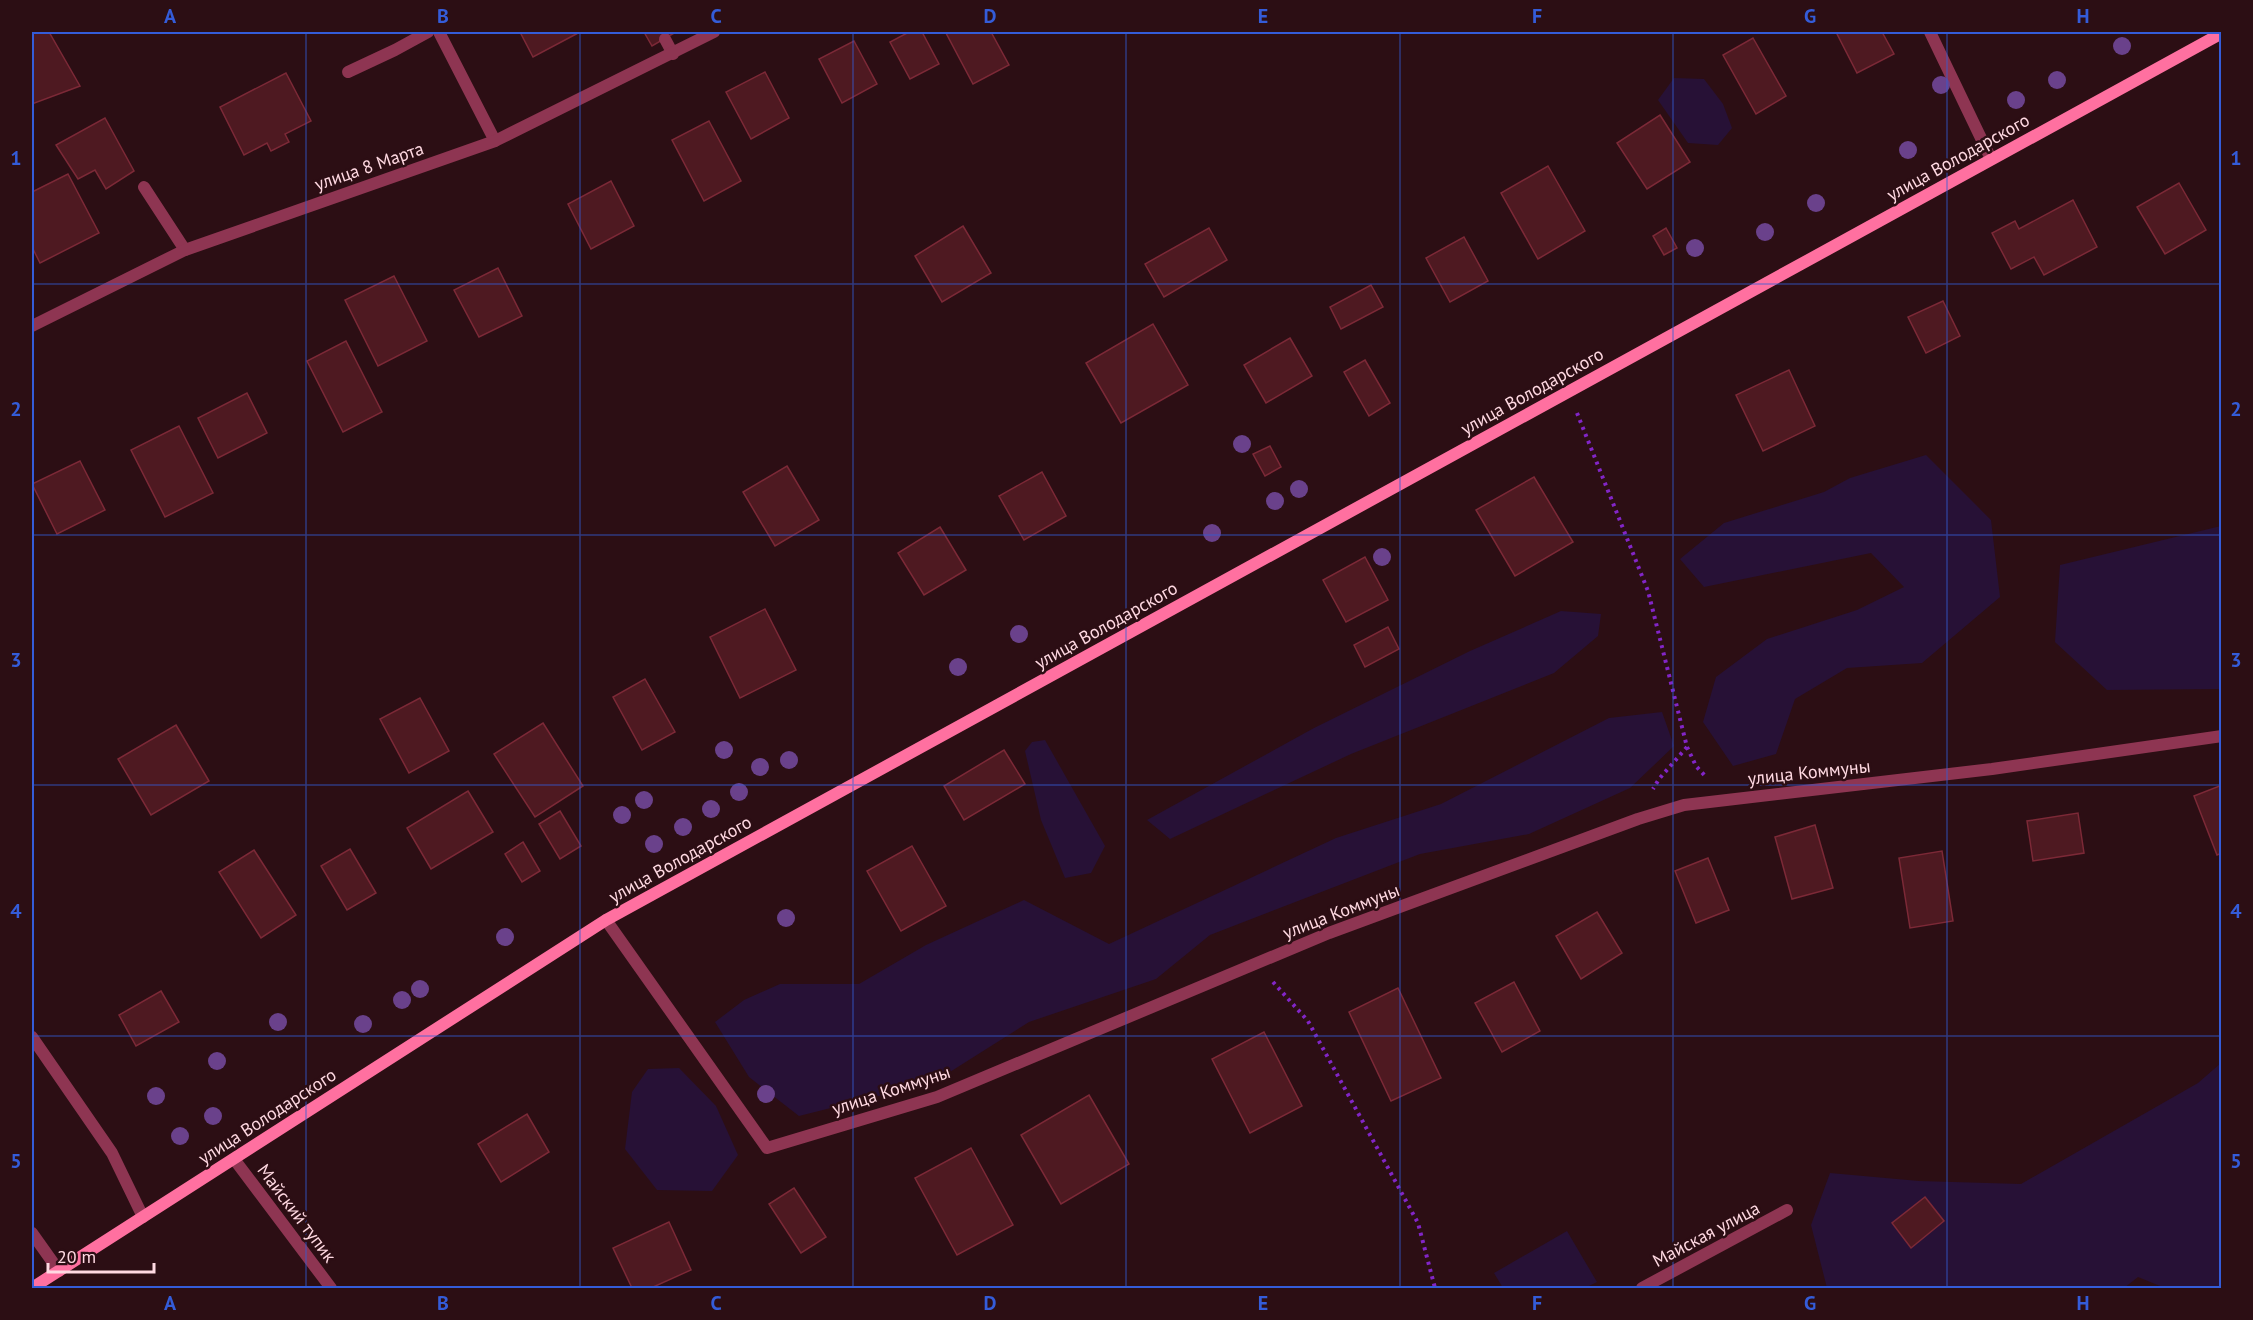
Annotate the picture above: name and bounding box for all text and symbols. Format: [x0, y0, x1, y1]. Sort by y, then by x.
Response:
text: A [164, 3, 177, 29]
text: B [437, 3, 449, 29]
text: C [710, 3, 722, 29]
text: D [984, 3, 997, 29]
text: E [1258, 3, 1268, 29]
text: F [1532, 3, 1542, 29]
text: G [1804, 3, 1816, 29]
text: H [2076, 3, 2090, 29]
street label: улица Володарского [1883, 108, 2033, 206]
street label: улица 8 Марта [311, 137, 427, 195]
text: 1 [10, 145, 22, 171]
text: 1 [2230, 145, 2242, 171]
street label: улица Володарского [1457, 342, 1607, 440]
text: 2 [10, 396, 22, 422]
text: 2 [2230, 396, 2242, 422]
street label: улица Володарского [1031, 576, 1181, 674]
text: 3 [10, 647, 22, 673]
text: 3 [2230, 647, 2242, 673]
street label: улица Коммуны [1746, 754, 1872, 790]
street label: улица Володарского [605, 810, 755, 908]
street label: улица Коммуны [1279, 878, 1403, 944]
text: 4 [10, 898, 22, 924]
text: 4 [2230, 898, 2242, 924]
street label: улица Коммуны [829, 1060, 953, 1120]
street label: улица Володарского [194, 1063, 340, 1169]
text: 5 [10, 1148, 22, 1174]
text: 5 [2230, 1148, 2242, 1174]
street label: Майский тупик [252, 1159, 342, 1267]
street label: Майская улица [1649, 1196, 1763, 1272]
scale bar [48, 1236, 154, 1274]
text: 20 m [57, 1245, 96, 1268]
text: A [164, 1290, 177, 1316]
text: B [437, 1290, 449, 1316]
text: C [710, 1290, 722, 1316]
text: D [984, 1290, 997, 1316]
text: E [1258, 1290, 1268, 1316]
text: F [1532, 1290, 1542, 1316]
text: G [1804, 1290, 1816, 1316]
text: H [2076, 1290, 2090, 1316]

